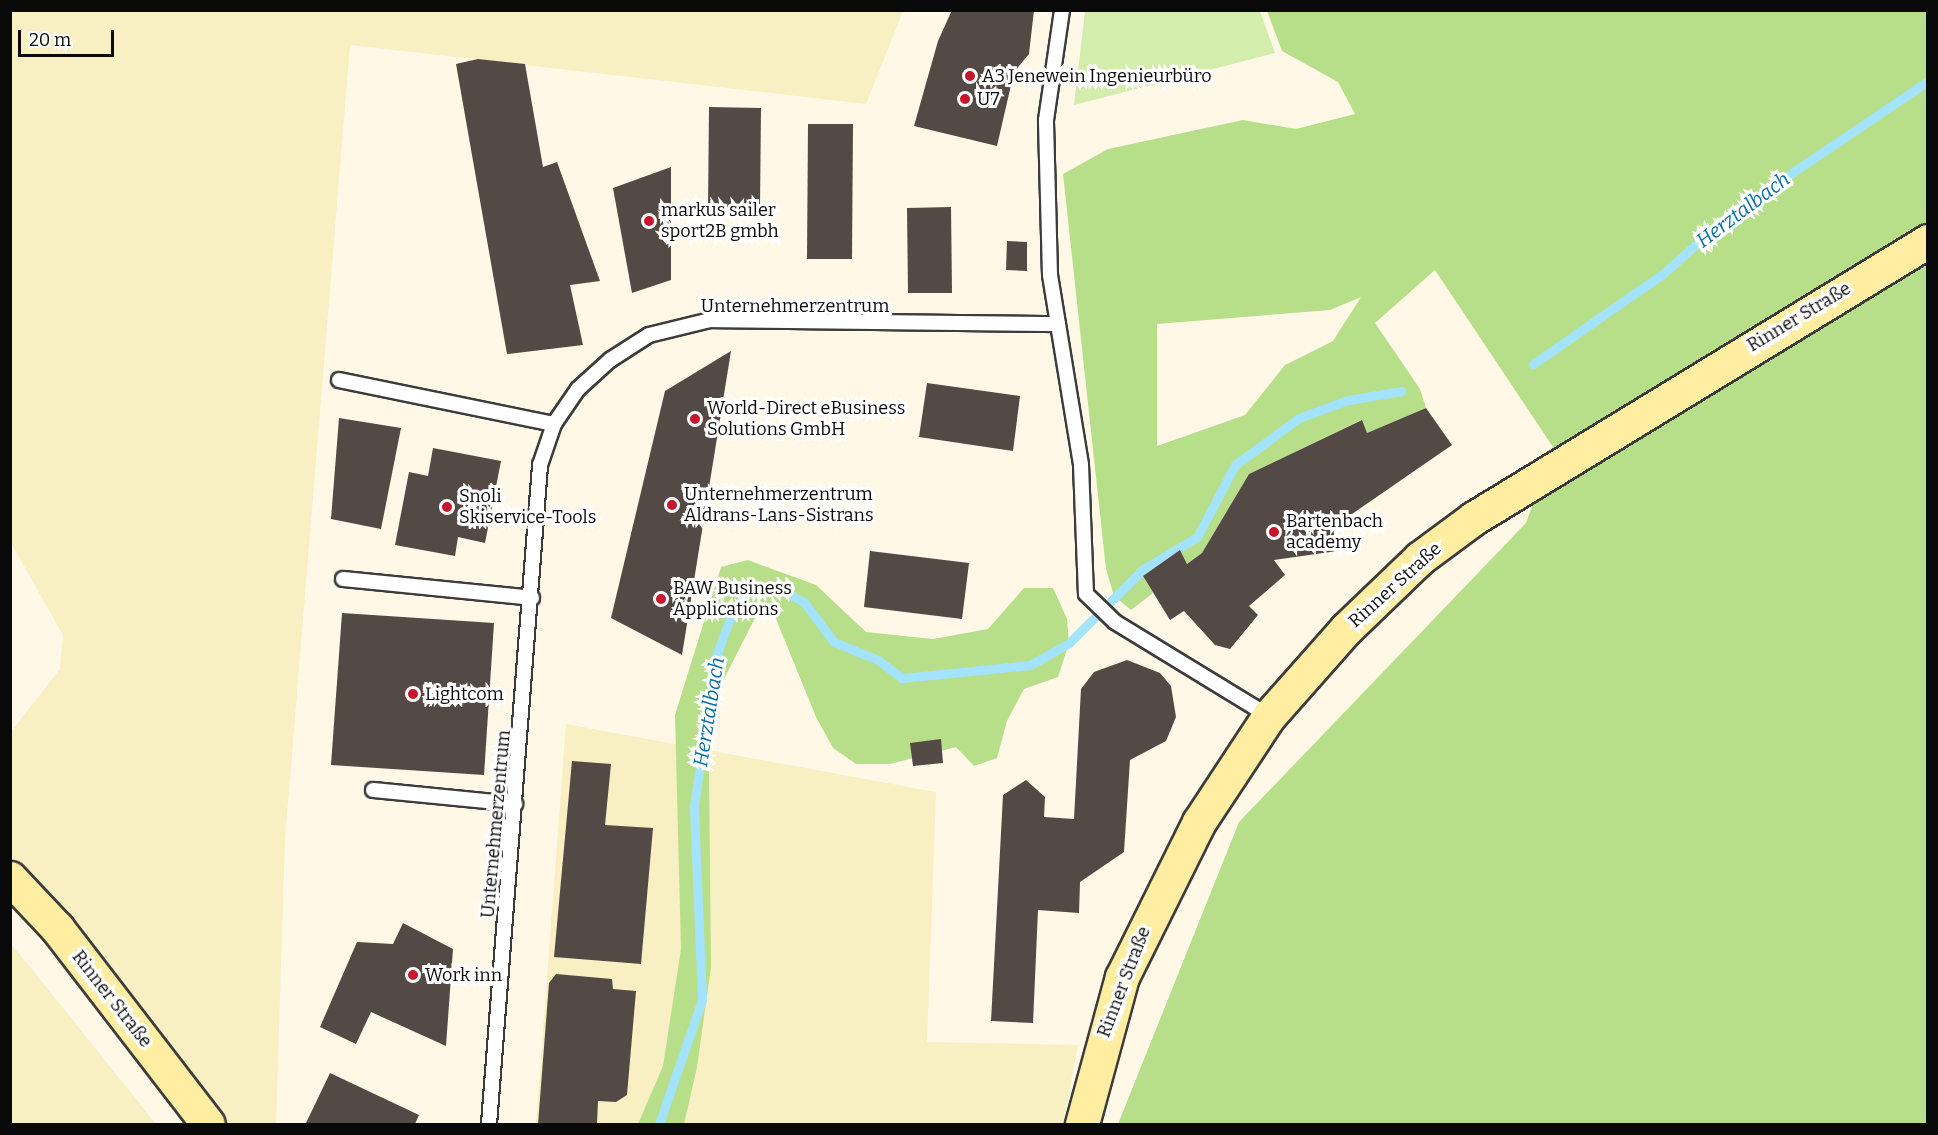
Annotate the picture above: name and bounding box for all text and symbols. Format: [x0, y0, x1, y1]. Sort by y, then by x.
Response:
scale bar [21, 18, 117, 56]
text: 20 m [29, 29, 71, 51]
place label: A3 Jenewein Ingenieurbüro [982, 65, 1212, 87]
marker: A3 Jenewein Ingenieurbüro [963, 69, 977, 83]
place label: U7 [977, 88, 1000, 110]
marker: U7 [958, 92, 972, 106]
water label: Herztalbach [1692, 167, 1794, 253]
place label: markus sailer sport2B gmbh [661, 200, 779, 242]
marker: markus sailer sport2B gmbh [642, 214, 656, 228]
street label: Rinner Straße [1743, 278, 1855, 356]
street label: Unternehmerzentrum [701, 295, 889, 317]
place label: World-Direct eBusiness Solutions GmbH [707, 398, 905, 440]
marker: World-Direct eBusiness Solutions GmbH [688, 412, 702, 426]
place label: Unternehmerzentrum Aldrans-Lans-Sistrans [684, 484, 874, 526]
place label: Snoli Skiservice-Tools [459, 486, 596, 528]
marker: Unternehmerzentrum Aldrans-Lans-Sistrans [665, 498, 679, 512]
marker: Snoli Skiservice-Tools [440, 500, 454, 514]
place label: Bartenbach academy [1286, 511, 1383, 554]
marker: Bartenbach academy [1267, 525, 1281, 539]
street label: Rinner Straße [1344, 538, 1446, 632]
place label: BAW Business Applications [673, 578, 792, 620]
marker: BAW Business Applications [654, 592, 668, 606]
water label: Herztalbach [688, 655, 730, 769]
place label: Lightcom [425, 683, 504, 705]
marker: Lightcom [406, 687, 420, 701]
street label: Unternehmerzentrum [477, 729, 515, 919]
street label: Rinner Straße [1093, 924, 1155, 1040]
street label: Rinner Straße [68, 946, 156, 1052]
place label: Work inn [425, 964, 502, 986]
marker: Work inn [406, 968, 420, 982]

